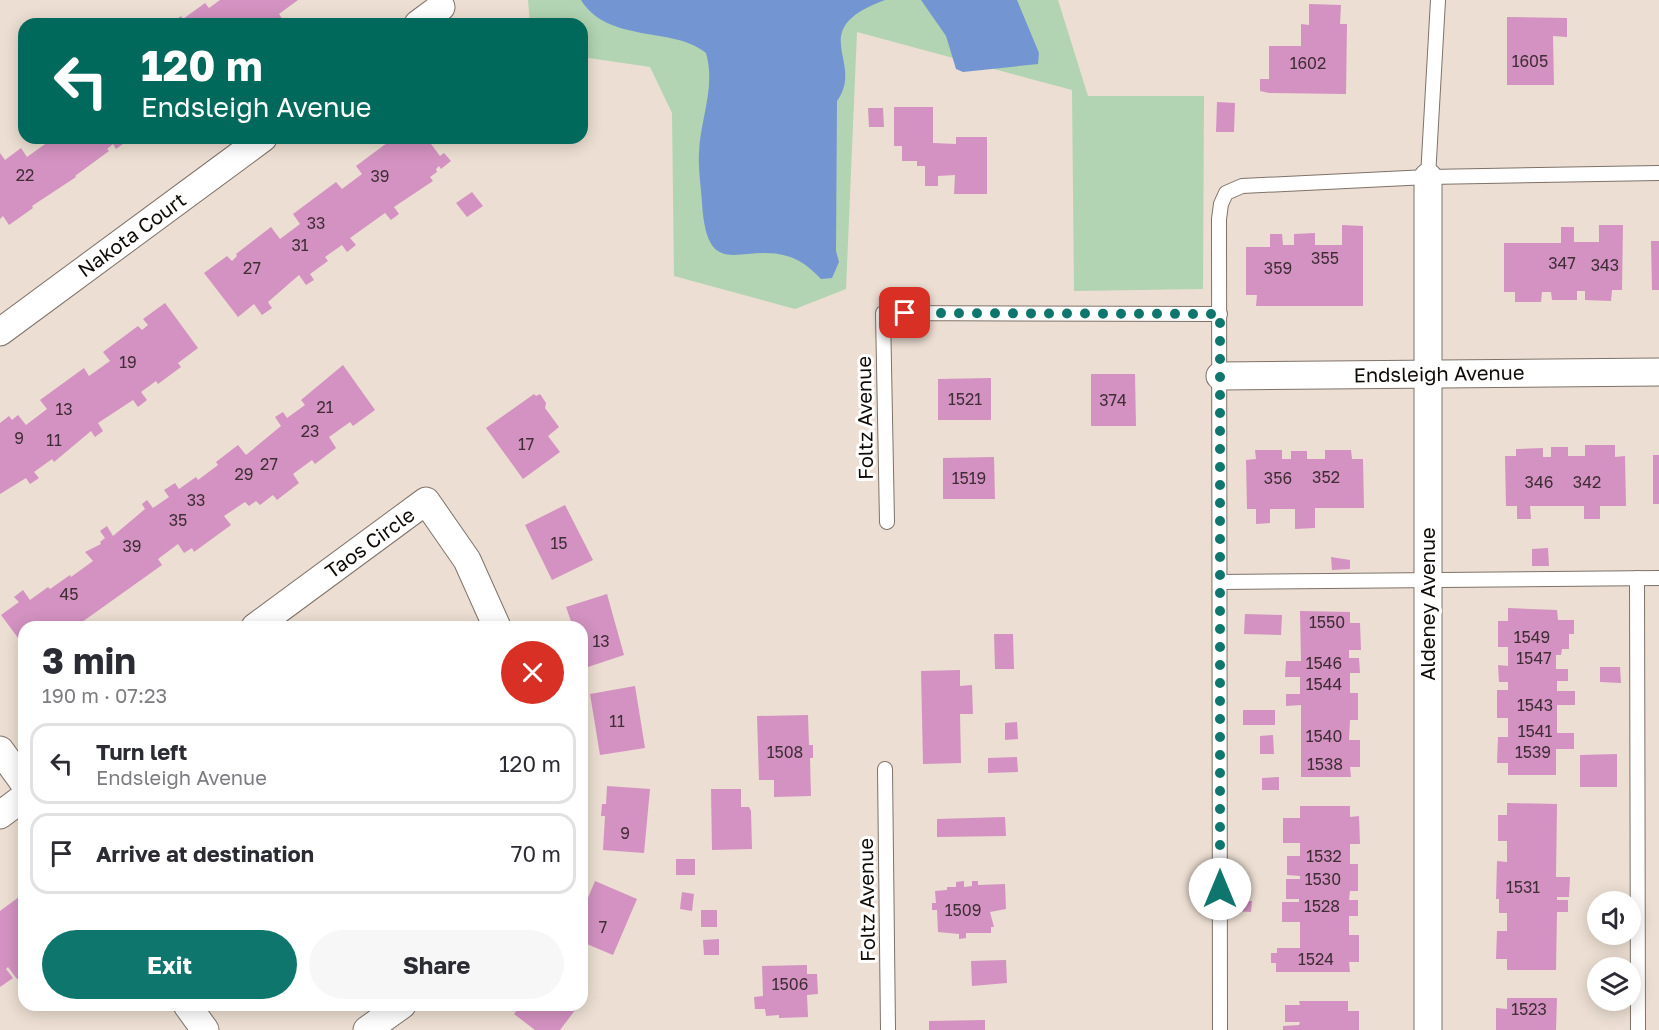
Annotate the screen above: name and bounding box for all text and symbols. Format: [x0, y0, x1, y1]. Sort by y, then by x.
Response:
text: 120 m [141, 40, 263, 90]
icon: left [42, 42, 120, 120]
house number: 1605 [1512, 51, 1548, 71]
house number: 1602 [1290, 53, 1326, 73]
text: Endsleigh Avenue [141, 91, 372, 123]
house number: 22 [16, 165, 34, 185]
house number: 39 [370, 166, 390, 186]
street label: Nakota Court [73, 187, 190, 281]
house number: 33 [307, 213, 325, 233]
house number: 31 [291, 235, 309, 255]
house number: 355 [1311, 248, 1339, 268]
house number: 347 [1548, 253, 1576, 273]
house number: 343 [1591, 255, 1619, 275]
house number: 27 [243, 258, 261, 278]
house number: 359 [1264, 258, 1292, 278]
pin [879, 287, 930, 338]
icon: arrive [888, 296, 921, 329]
house number: 19 [119, 352, 137, 372]
street label: Foltz Avenue [851, 356, 877, 480]
street label: Endsleigh Avenue [1353, 360, 1525, 386]
house number: 1521 [948, 389, 982, 409]
house number: 374 [1099, 390, 1127, 410]
house number: 21 [316, 397, 334, 417]
house number: 13 [55, 399, 73, 419]
house number: 23 [301, 421, 319, 441]
house number: 9 [14, 428, 24, 448]
house number: 11 [46, 430, 62, 450]
house number: 17 [518, 434, 534, 454]
house number: 27 [260, 454, 278, 474]
house number: 29 [235, 464, 253, 484]
house number: 352 [1312, 467, 1340, 487]
house number: 1519 [952, 468, 986, 488]
house number: 356 [1264, 468, 1292, 488]
house number: 346 [1525, 472, 1553, 492]
house number: 342 [1573, 472, 1601, 492]
house number: 33 [187, 490, 205, 510]
street label: Taos Circle [320, 502, 419, 583]
house number: 35 [169, 510, 187, 530]
street label: Aldeney Avenue [1415, 527, 1439, 681]
house number: 15 [550, 533, 568, 553]
house number: 39 [122, 536, 142, 556]
house number: 45 [59, 584, 79, 604]
house number: 1550 [1309, 612, 1345, 632]
house number: 1549 [1514, 627, 1550, 647]
house number: 13 [592, 631, 610, 651]
text: 3 min [42, 639, 136, 682]
button: close [501, 641, 564, 704]
house number: 1547 [1516, 648, 1552, 668]
house number: 1546 [1306, 653, 1342, 673]
house number: 1544 [1306, 674, 1342, 694]
text: 190 m · 07:23 [42, 683, 167, 707]
house number: 1543 [1517, 695, 1553, 715]
house number: 11 [609, 711, 625, 731]
house number: 1541 [1518, 721, 1553, 741]
house number: 1540 [1306, 726, 1342, 746]
text: Turn left [96, 738, 187, 765]
house number: 1508 [767, 742, 803, 762]
house number: 1539 [1515, 742, 1551, 762]
icon: left [45, 747, 78, 780]
text: 120 m [499, 750, 561, 777]
house number: 1538 [1307, 754, 1343, 774]
text: Endsleigh Avenue [96, 765, 267, 789]
house number: 9 [620, 823, 630, 843]
icon: arrive [45, 837, 78, 870]
street label: Foltz Avenue [853, 838, 879, 962]
text: Arrive at destination [96, 840, 314, 867]
text: 70 m [511, 840, 561, 867]
house number: 1532 [1306, 846, 1342, 866]
position arrow [1188, 857, 1252, 921]
house number: 1530 [1305, 869, 1341, 889]
house number: 1531 [1506, 877, 1540, 897]
map controls [1587, 891, 1641, 1011]
button: sound [1587, 891, 1641, 945]
house number: 1528 [1304, 896, 1340, 916]
house number: 1509 [945, 900, 981, 920]
house number: 7 [599, 917, 607, 937]
button: Exit [42, 930, 297, 999]
button: Share [309, 930, 564, 999]
house number: 1524 [1298, 949, 1334, 969]
button: layers [1587, 957, 1641, 1011]
house number: 1506 [772, 974, 808, 994]
house number: 1523 [1511, 999, 1547, 1019]

